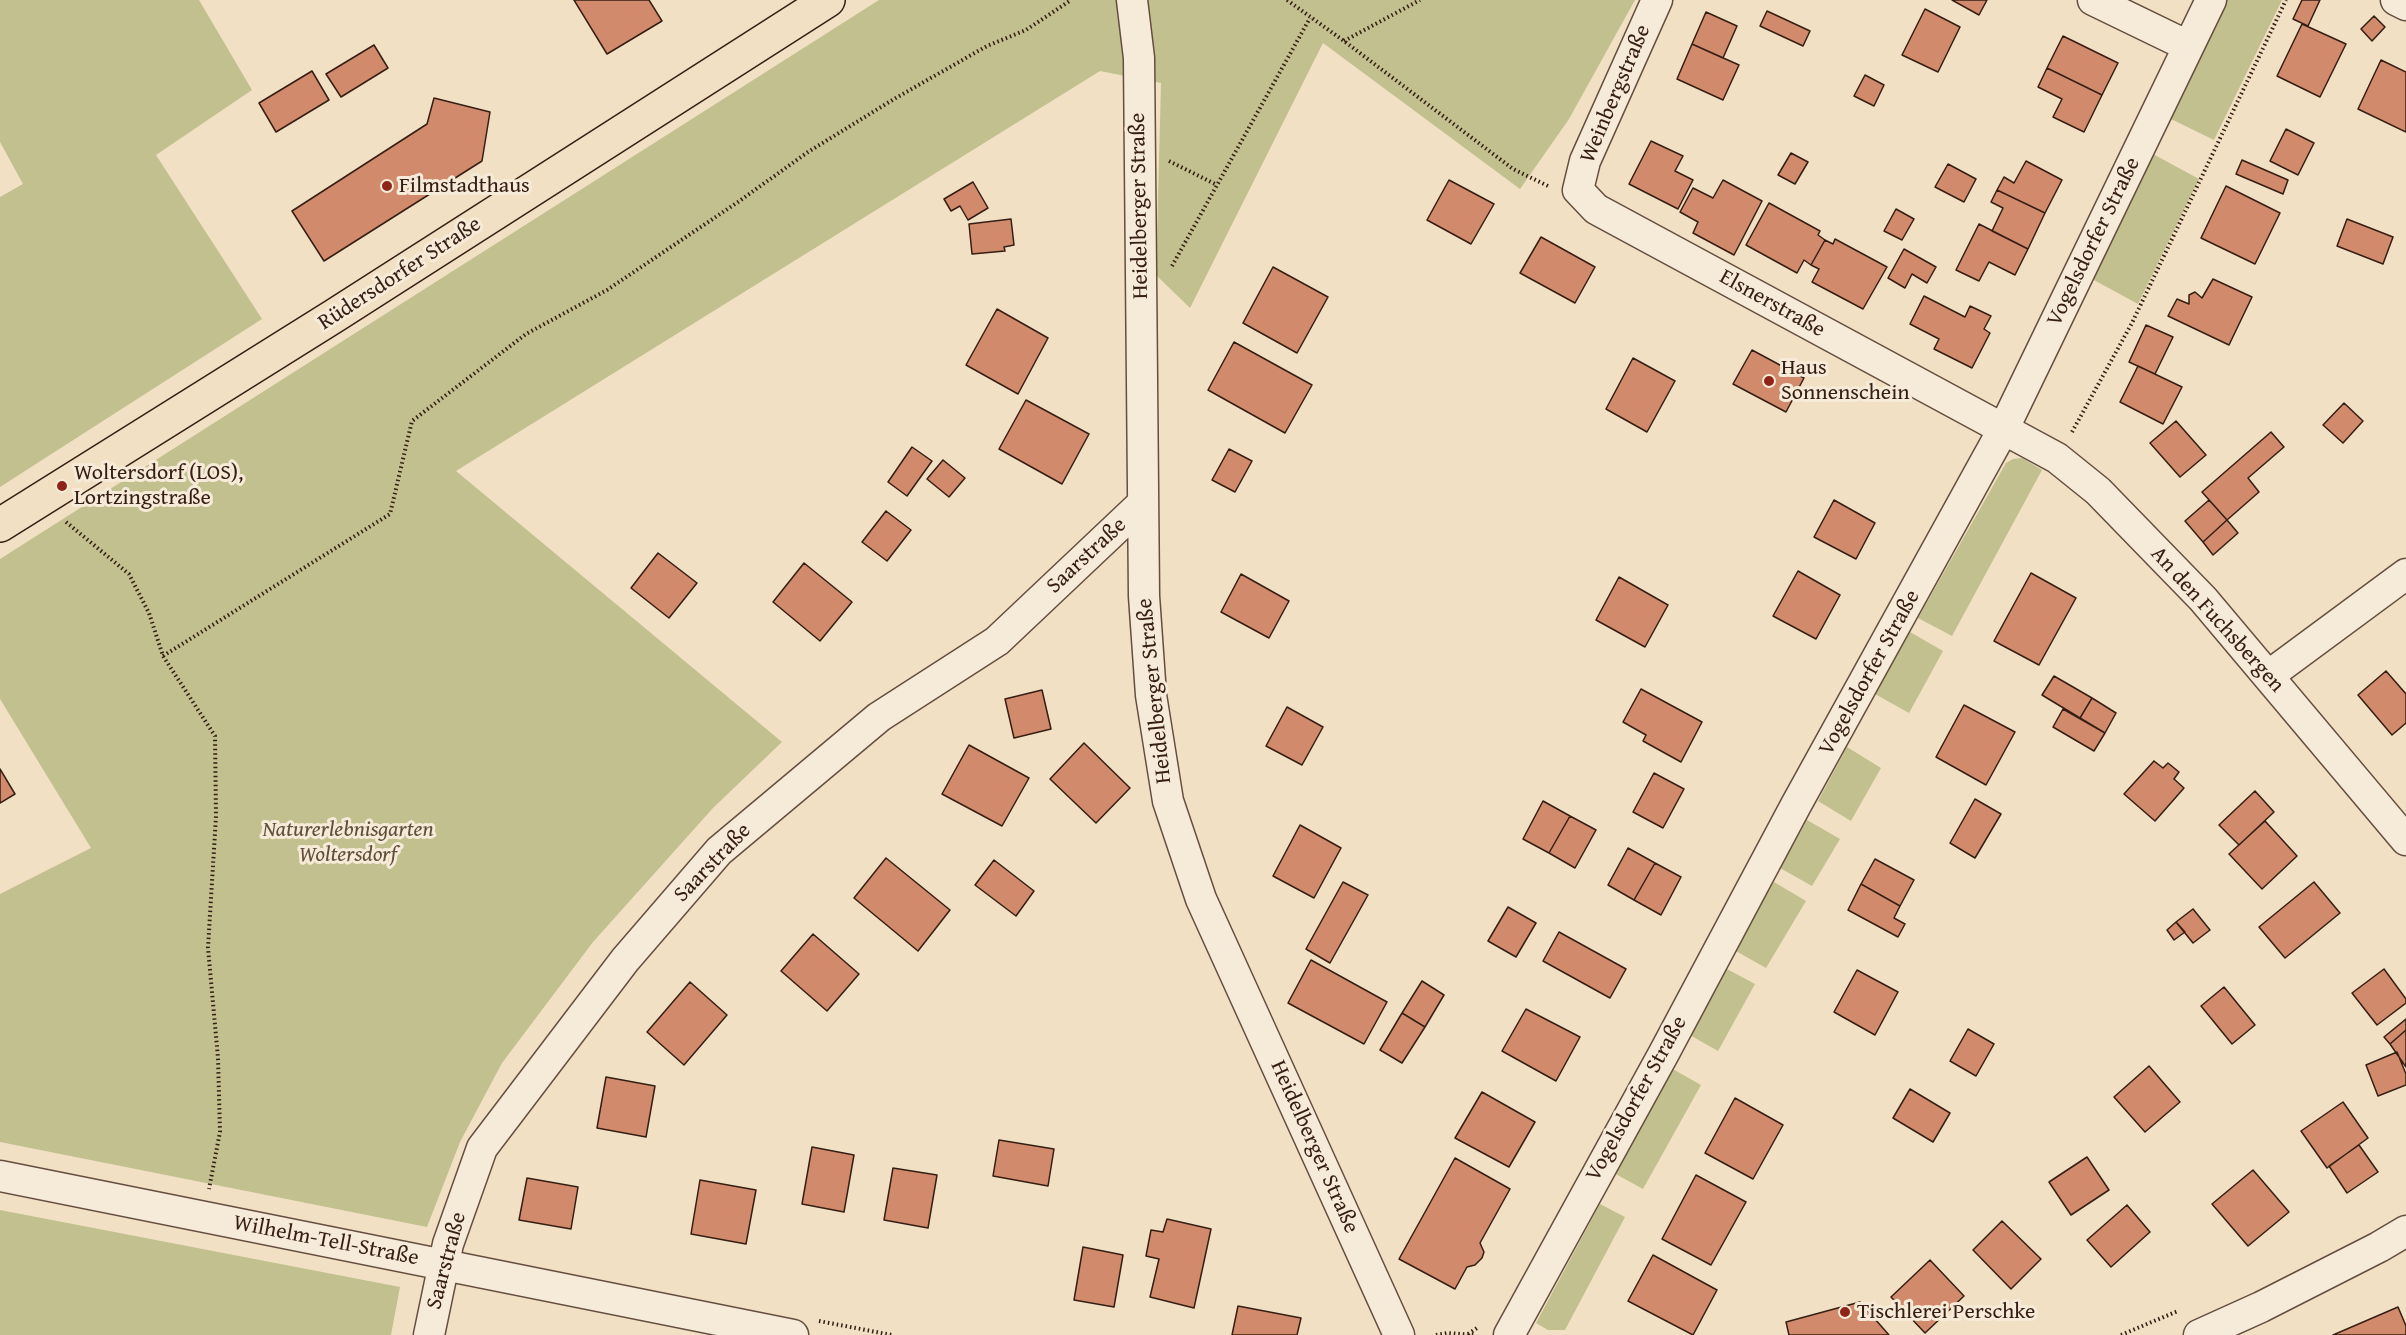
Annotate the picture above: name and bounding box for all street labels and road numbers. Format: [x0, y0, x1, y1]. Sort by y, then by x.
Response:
street label: Weinbergstraße [1575, 21, 1657, 167]
street label: Heidelberger Straße [1125, 113, 1155, 299]
street label: Vogelsdorfer Straße [2042, 153, 2146, 331]
street label: Rüdersdorfer Straße [314, 212, 486, 336]
street label: Elsnerstraße [1715, 264, 1829, 344]
street label: Saarstraße [1042, 512, 1132, 600]
street label: An den Fuchsbergen [2145, 542, 2289, 698]
street label: Vogelsdorfer Straße [1814, 586, 1926, 760]
street label: Heidelberger Straße [1132, 597, 1178, 785]
street label: Saarstraße [669, 818, 757, 908]
street label: Vogelsdorfer Straße [1581, 1012, 1693, 1186]
street label: Heidelberger Straße [1264, 1057, 1364, 1237]
street label: Saarstraße [421, 1209, 473, 1313]
street label: Wilhelm-Tell-Straße [231, 1210, 421, 1272]

